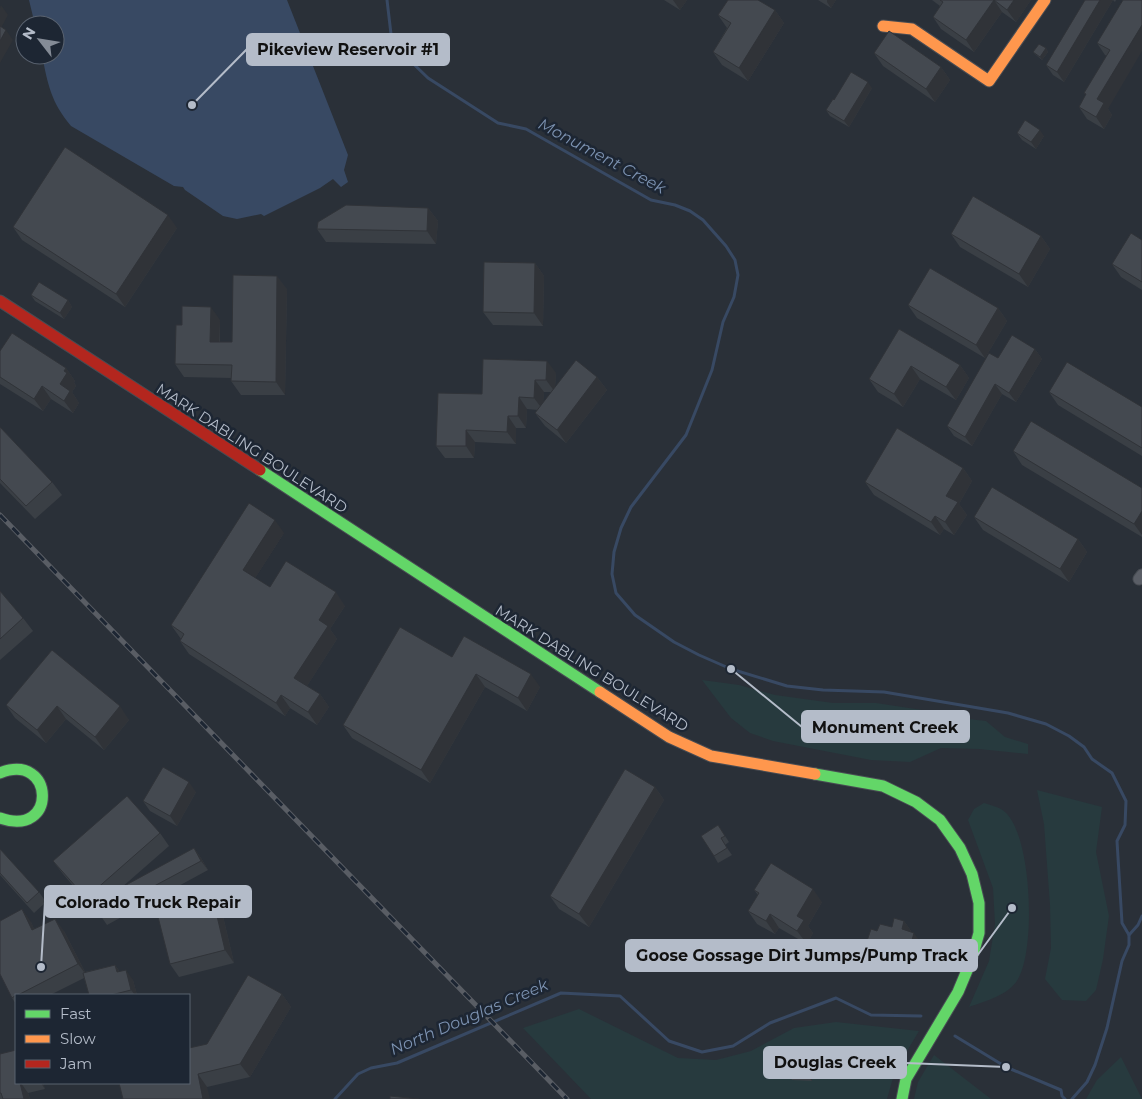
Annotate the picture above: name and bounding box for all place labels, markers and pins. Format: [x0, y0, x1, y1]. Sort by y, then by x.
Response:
callout: Pikeview Reservoir #1 [247, 34, 449, 65]
callout: Monument Creek [802, 711, 969, 742]
callout: Colorado Truck Repair [45, 886, 251, 917]
callout: Goose Gossage Dirt Jumps/Pump Track [626, 940, 977, 971]
callout: Douglas Creek [764, 1047, 906, 1078]

